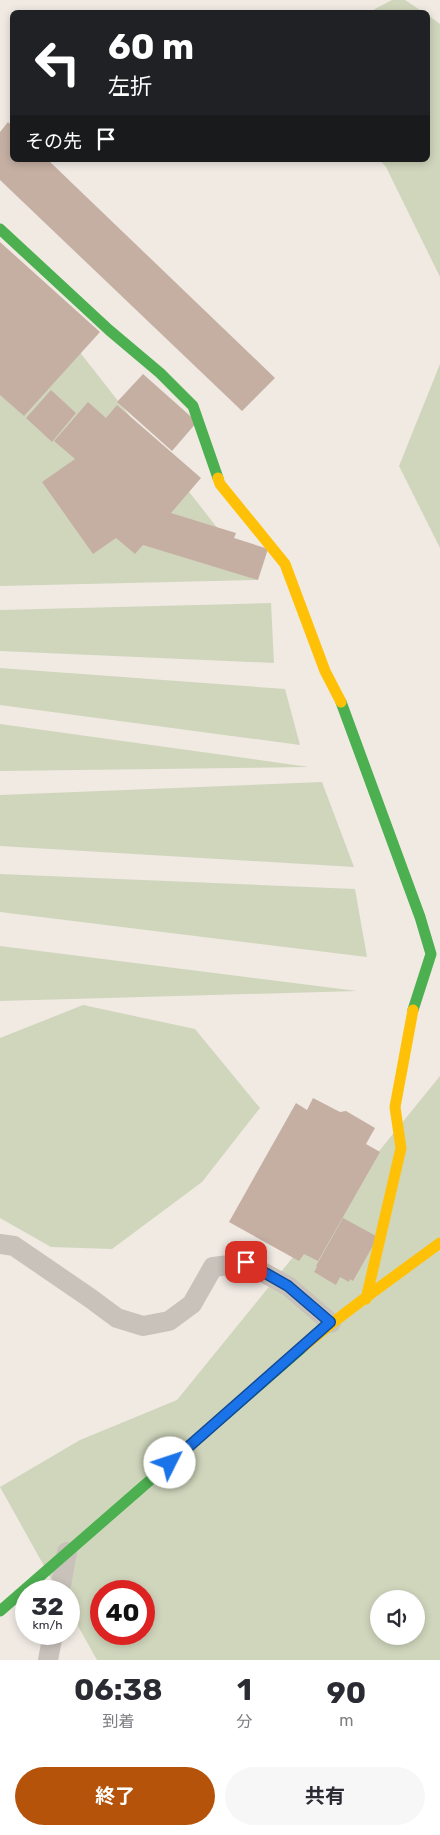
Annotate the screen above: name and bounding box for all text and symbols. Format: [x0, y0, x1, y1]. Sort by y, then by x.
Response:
text: 60 m [108, 26, 194, 68]
icon: left [25, 30, 90, 95]
text: 左折 [108, 73, 152, 100]
icon: arrive [92, 125, 120, 153]
text: その先 [25, 130, 82, 153]
pin [225, 1241, 267, 1283]
icon: arrive [232, 1248, 260, 1276]
position arrow [143, 1436, 195, 1488]
speed limit sign: 40 [90, 1580, 155, 1645]
map controls [370, 1590, 425, 1645]
button: sound [370, 1590, 425, 1645]
text: 32 [31, 1592, 64, 1621]
text: km/h [33, 1618, 62, 1632]
text: 06:38 [74, 1672, 163, 1708]
text: 1 [237, 1672, 252, 1708]
text: 90 [326, 1675, 366, 1711]
text: m [339, 1711, 353, 1730]
text: 到着 [102, 1712, 134, 1731]
text: 分 [237, 1712, 253, 1731]
button: 終了 [15, 1767, 215, 1825]
button: 共有 [225, 1767, 425, 1825]

